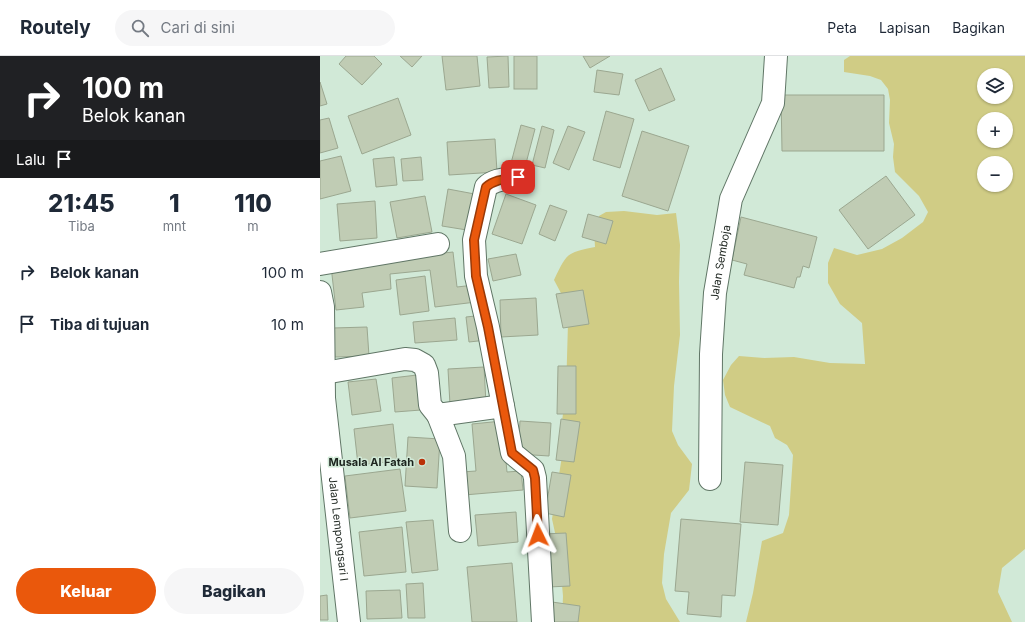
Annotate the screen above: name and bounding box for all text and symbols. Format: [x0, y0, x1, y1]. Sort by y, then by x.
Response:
search box [115, 10, 395, 46]
text: Routely [20, 16, 91, 39]
icon: search [129, 17, 151, 39]
text: Cari di sini [161, 18, 235, 37]
text: Peta [827, 19, 857, 36]
text: Lapisan [879, 19, 930, 36]
text: Bagikan [952, 19, 1005, 36]
map controls [977, 68, 1013, 192]
button: layers [977, 68, 1013, 104]
text: 100 m [82, 71, 164, 105]
icon: right [16, 72, 68, 124]
text: Belok kanan [82, 105, 186, 126]
button: + [977, 112, 1013, 148]
icon: arrive [53, 148, 75, 170]
text: Lalu [16, 150, 45, 169]
button: − [977, 156, 1013, 192]
pin [501, 160, 535, 194]
icon: arrive [507, 166, 529, 188]
text: 21:45 [48, 189, 115, 218]
text: 1 [169, 189, 180, 218]
text: 110 [234, 189, 272, 218]
text: Tiba [68, 218, 95, 234]
text: mnt [163, 218, 186, 234]
text: m [247, 218, 259, 234]
street label: Jalan Semboja [708, 224, 733, 301]
icon: right [16, 261, 38, 283]
text: Belok kanan [50, 263, 139, 282]
text: 100 m [262, 263, 304, 282]
icon: arrive [16, 313, 38, 335]
text: Tiba di tujuan [50, 315, 149, 334]
text: 10 m [271, 315, 304, 334]
place label: Musala Al Fatah [329, 455, 414, 469]
marker: Musala Al Fatah [417, 457, 427, 467]
street label: Jalan Lempongsari I [326, 476, 351, 582]
position arrow [517, 514, 559, 556]
button: Keluar [16, 568, 156, 614]
button: Bagikan [164, 568, 304, 614]

